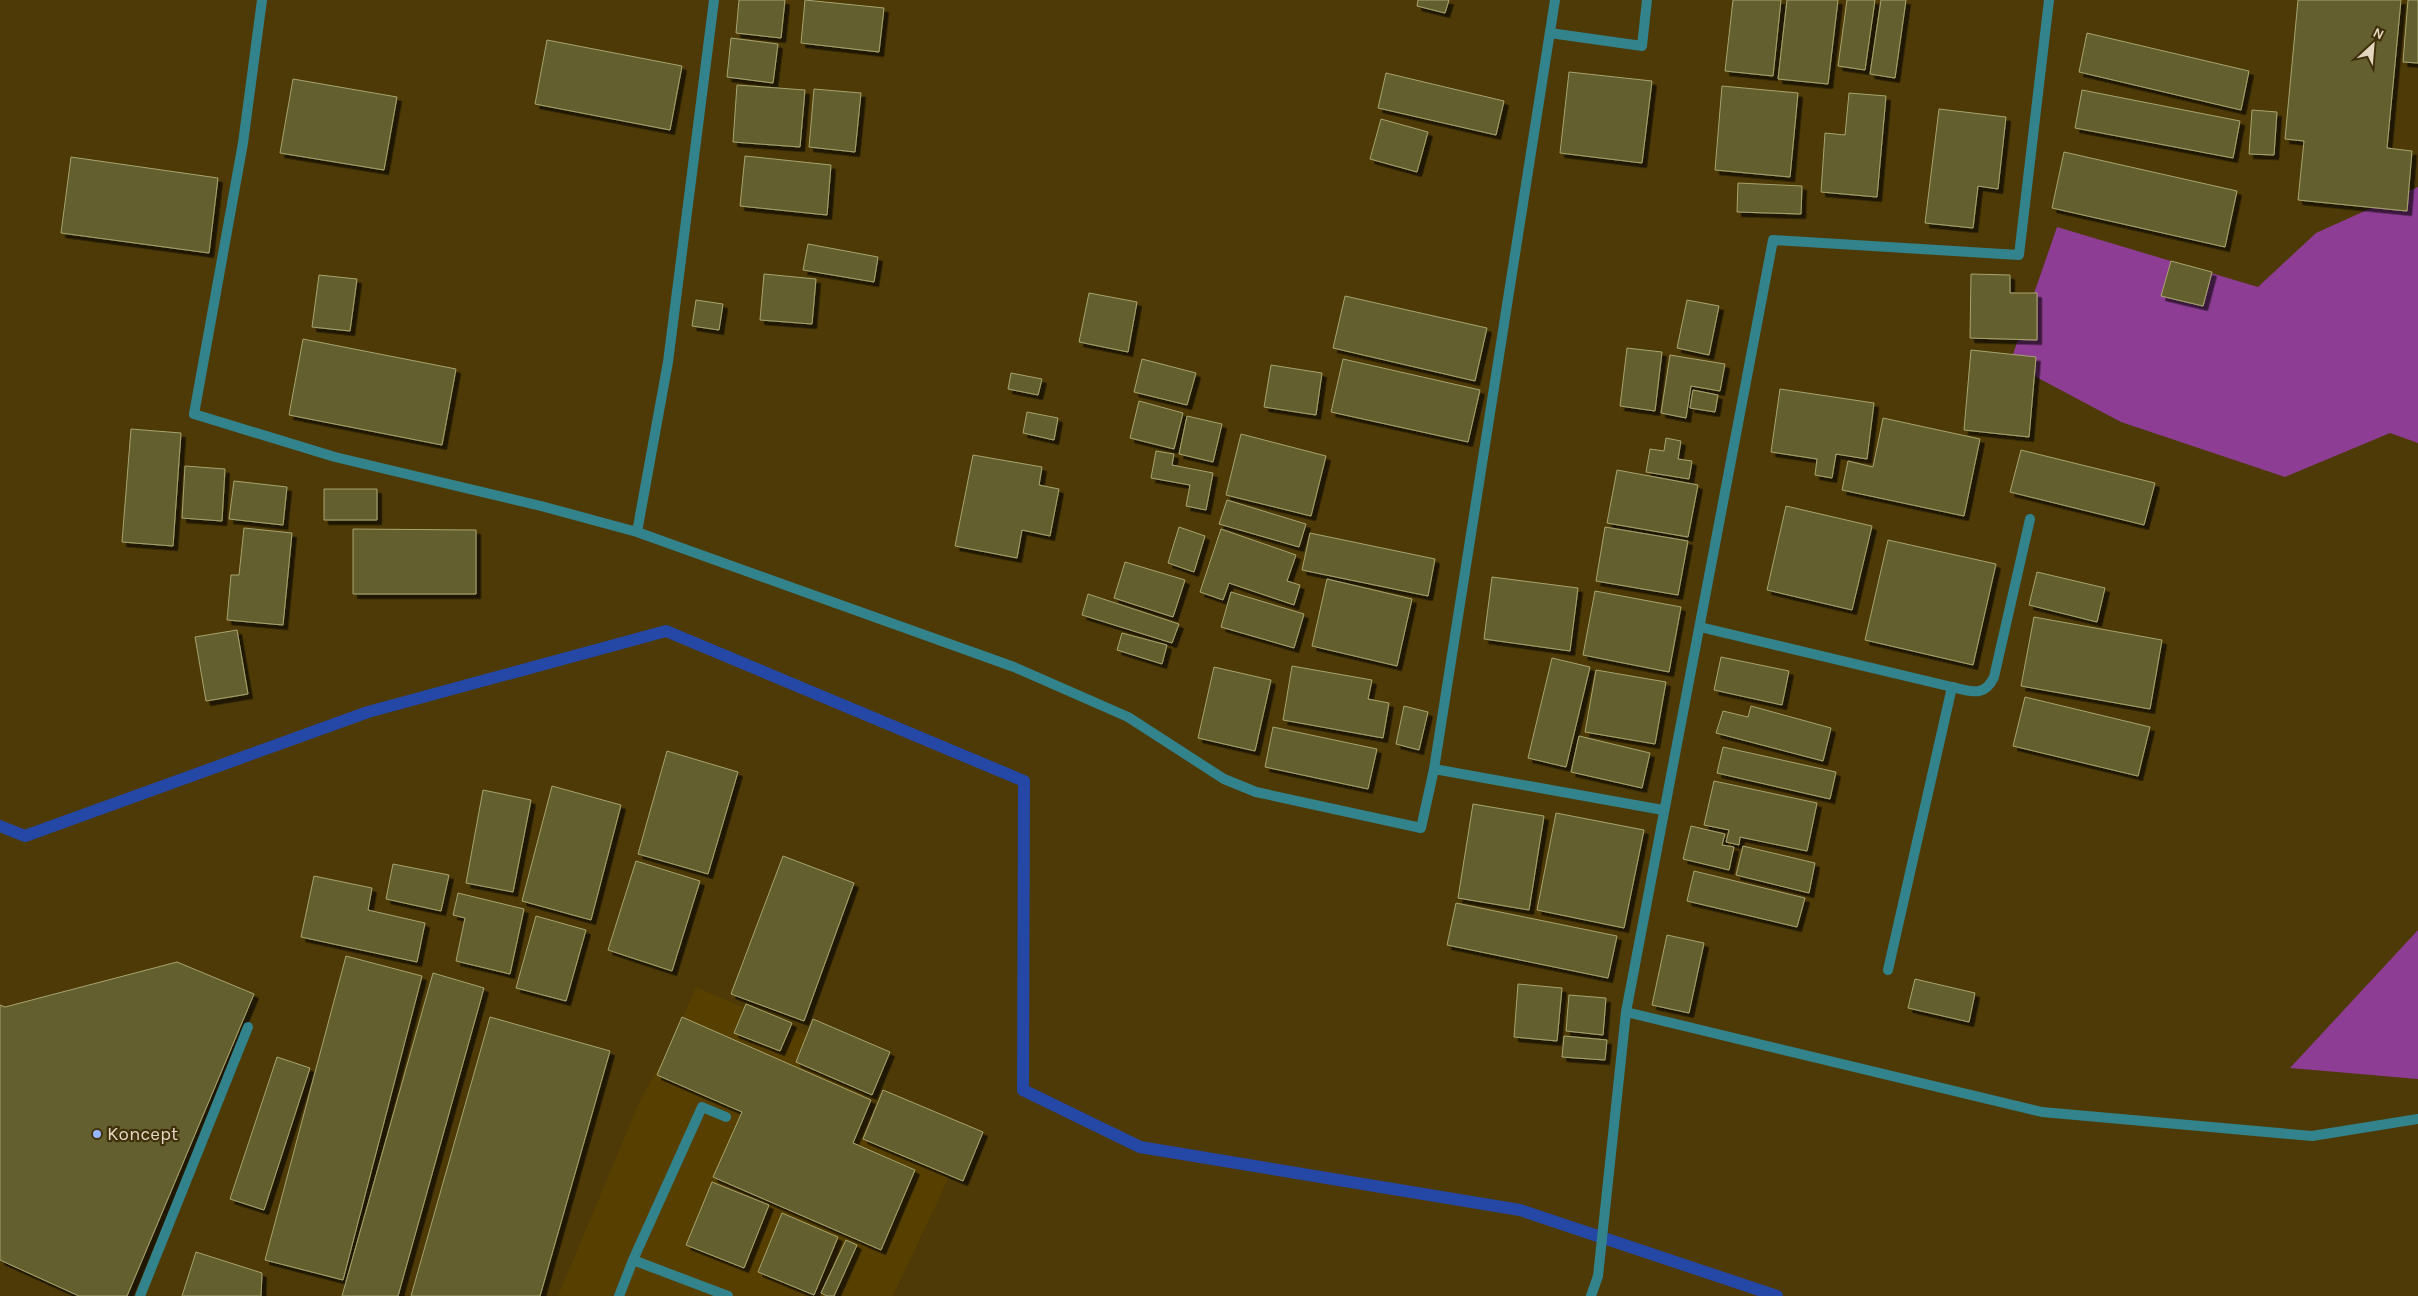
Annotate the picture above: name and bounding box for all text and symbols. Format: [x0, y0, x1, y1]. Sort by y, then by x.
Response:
north arrow [2348, 20, 2398, 70]
text: N [2370, 24, 2387, 44]
place label: Koncept [107, 1123, 178, 1145]
marker: Koncept [91, 1128, 103, 1140]

